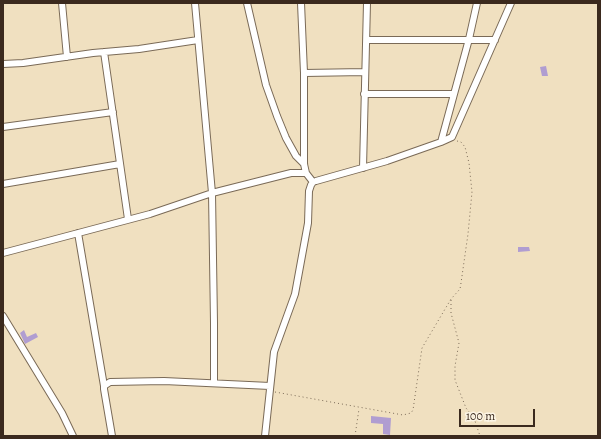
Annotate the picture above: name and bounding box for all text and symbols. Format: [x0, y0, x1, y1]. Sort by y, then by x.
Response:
scale bar [461, 401, 537, 427]
text: 100 m [466, 408, 495, 424]

